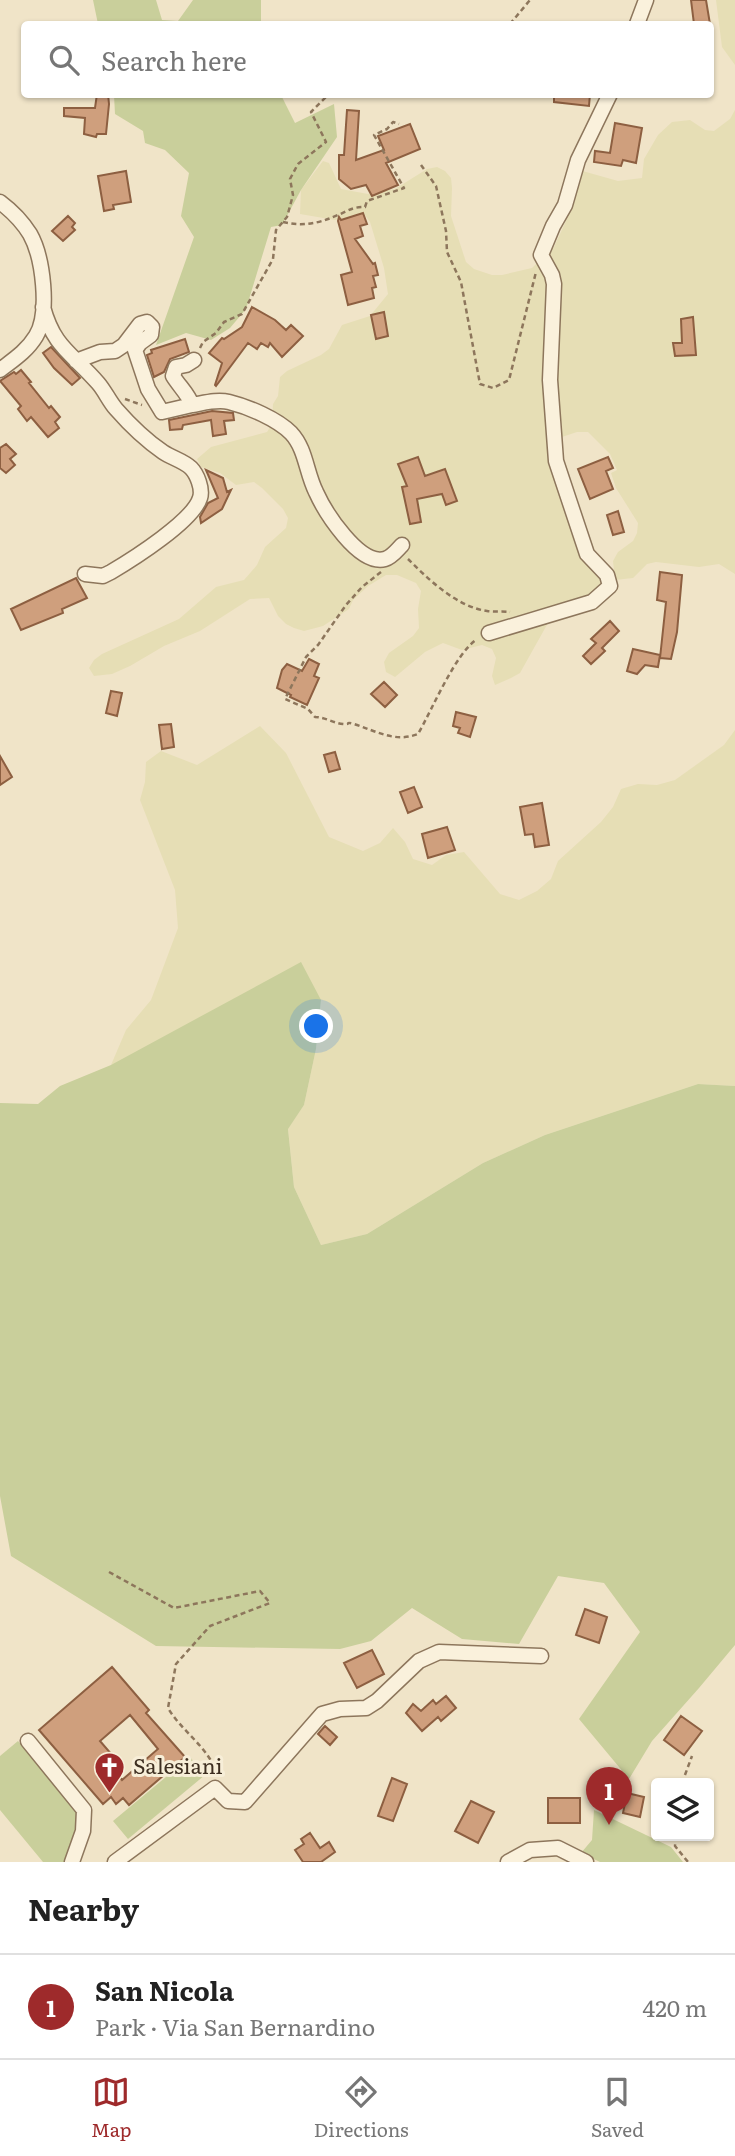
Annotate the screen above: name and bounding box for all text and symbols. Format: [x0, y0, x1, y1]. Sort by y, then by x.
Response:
search box [21, 21, 714, 98]
text: Search here [101, 40, 247, 79]
icon: search [45, 41, 83, 79]
your location [299, 1009, 333, 1043]
place label: Salesiani [133, 1749, 223, 1780]
church icon: Salesiani [93, 1750, 127, 1794]
pin: 1 [586, 1767, 632, 1825]
map controls [651, 1778, 714, 1841]
button: layers [651, 1778, 714, 1841]
text: Nearby [28, 1886, 139, 1930]
text: San Nicola [95, 1970, 234, 2009]
text: 1 [46, 1990, 56, 2024]
text: 420 m [642, 1990, 707, 2024]
text: Park · Via San Bernardino [95, 2009, 375, 2043]
tab: Map [91, 2073, 132, 2143]
tab: Directions [314, 2073, 409, 2143]
tab: Saved [591, 2073, 644, 2143]

